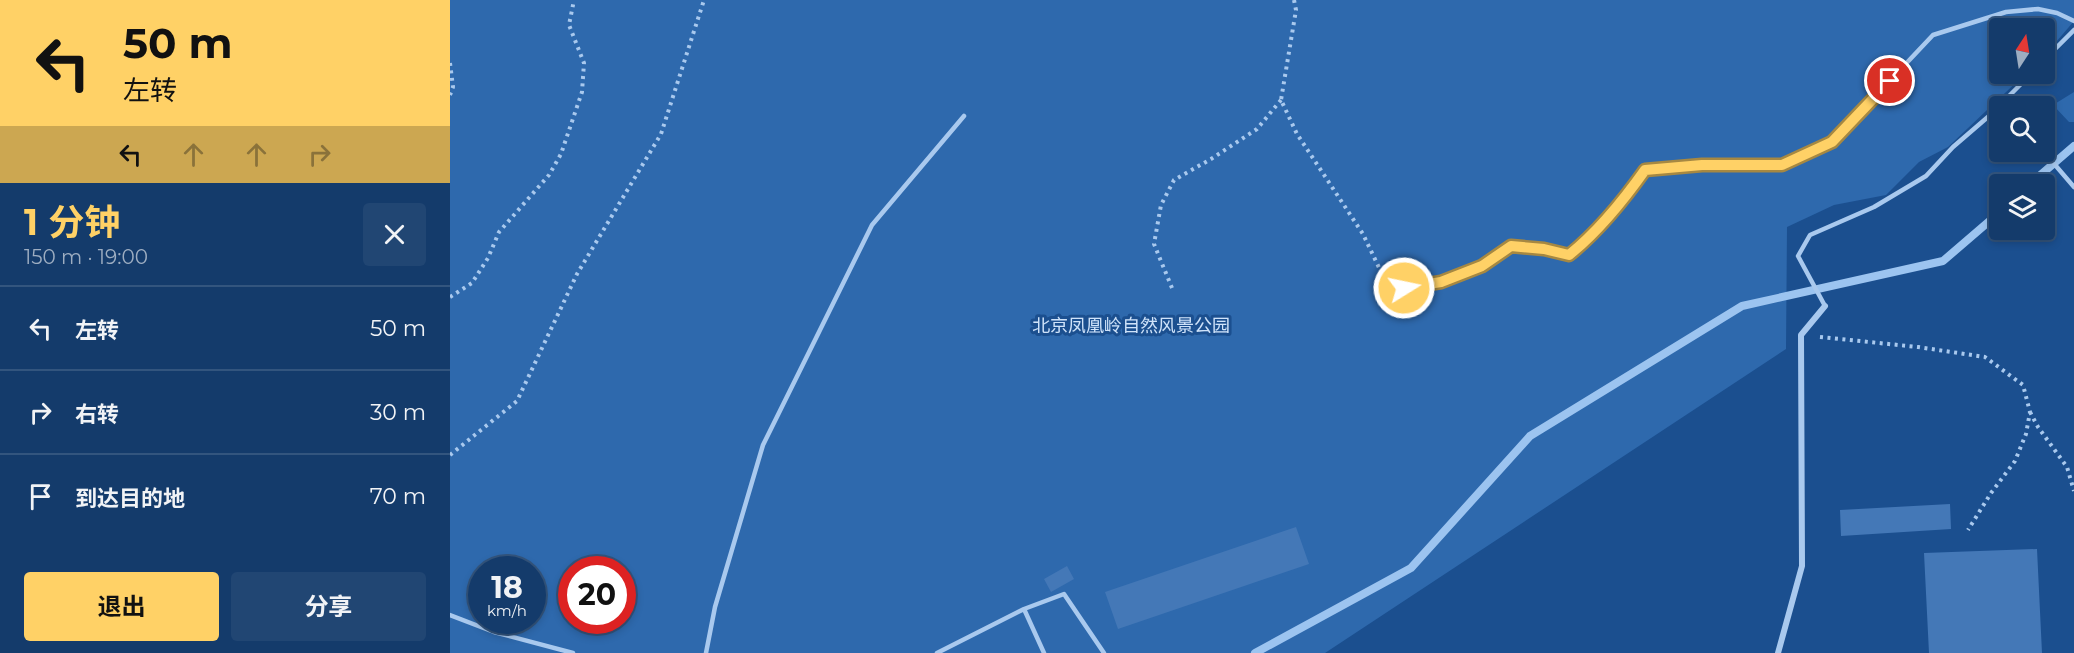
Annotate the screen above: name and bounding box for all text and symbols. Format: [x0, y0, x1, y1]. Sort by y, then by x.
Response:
text: 50 m [123, 17, 232, 69]
north arrow [1989, 18, 2055, 84]
map controls [1989, 18, 2055, 240]
icon: left [24, 24, 102, 102]
pin [1864, 55, 1915, 106]
icon: arrive [1873, 64, 1906, 97]
text: 左转 [123, 74, 177, 107]
button: search [1989, 96, 2055, 162]
icon: left [114, 138, 147, 171]
icon: ahead [177, 138, 210, 171]
icon: ahead [240, 138, 273, 171]
icon: right [303, 138, 336, 171]
button: layers [1989, 174, 2055, 240]
text: 1 分钟 [24, 200, 120, 244]
button: close [363, 203, 426, 266]
text: 150 m · 19:00 [24, 245, 148, 269]
position arrow [1372, 256, 1436, 320]
icon: left [24, 312, 57, 345]
text: 50 m [370, 315, 426, 342]
park label: 北京凤凰岭自然风景公园 [1032, 315, 1230, 337]
text: 左转 [75, 317, 119, 344]
icon: right [24, 396, 57, 429]
text: 30 m [370, 399, 426, 426]
text: 右转 [75, 401, 119, 428]
icon: arrive [24, 480, 57, 513]
text: 70 m [370, 483, 426, 510]
text: 到达目的地 [75, 485, 185, 512]
speed limit sign: 20 [558, 556, 636, 634]
text: 18 [491, 569, 523, 606]
button: 退出 [24, 572, 219, 641]
button: 分享 [231, 572, 426, 641]
text: km/h [487, 601, 527, 620]

